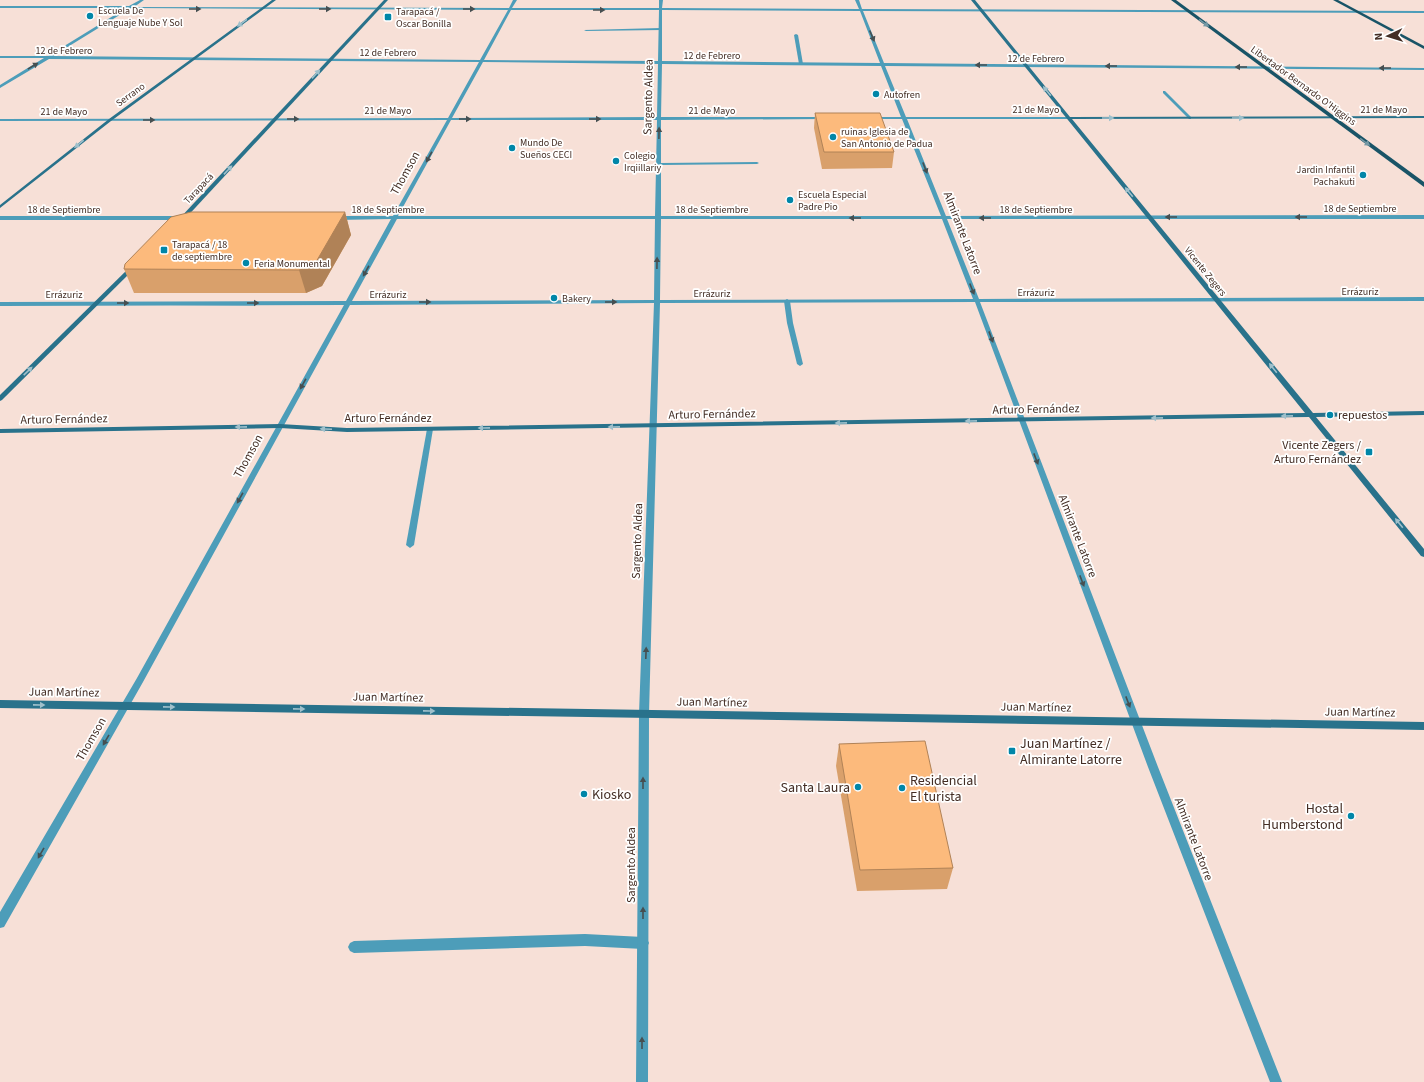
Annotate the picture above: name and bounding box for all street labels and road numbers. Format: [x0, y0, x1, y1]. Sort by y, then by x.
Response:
street label: Libertador Bernardo O'Higgins [1248, 43, 1359, 129]
street label: 12 de Febrero [36, 44, 92, 58]
street label: 12 de Febrero [360, 46, 416, 60]
street label: 12 de Febrero [684, 49, 740, 63]
street label: 12 de Febrero [1008, 52, 1064, 66]
street label: Sargento Aldea [639, 59, 658, 135]
street label: Serrano [113, 79, 148, 110]
street label: 21 de Mayo [1013, 103, 1059, 117]
street label: 21 de Mayo [1361, 103, 1407, 117]
street label: 21 de Mayo [365, 104, 411, 118]
street label: 21 de Mayo [689, 104, 735, 118]
street label: 21 de Mayo [41, 105, 87, 119]
street label: Thomson [386, 148, 424, 198]
street label: Tarapacá [181, 170, 217, 207]
street label: Almirante Latorre [939, 189, 986, 277]
street label: 18 de Septiembre [1323, 202, 1397, 216]
street label: 18 de Septiembre [27, 203, 101, 217]
street label: 18 de Septiembre [351, 203, 425, 217]
street label: 18 de Septiembre [675, 203, 749, 217]
street label: 18 de Septiembre [999, 203, 1073, 217]
street label: Vicente Zegers [1181, 244, 1230, 299]
street label: Errázuriz [1342, 285, 1378, 299]
street label: Errázuriz [1018, 286, 1054, 300]
street label: Errázuriz [694, 287, 730, 301]
street label: Errázuriz [46, 288, 82, 302]
street label: Errázuriz [370, 288, 406, 302]
street label: Arturo Fernández [992, 400, 1080, 419]
street label: Arturo Fernández [668, 405, 756, 424]
street label: Arturo Fernández [20, 410, 108, 429]
street label: Arturo Fernández [345, 410, 431, 427]
street label: Thomson [229, 431, 267, 481]
street label: Almirante Latorre [1054, 492, 1101, 580]
street label: Sargento Aldea [628, 503, 647, 579]
street label: Juan Martínez [28, 683, 100, 702]
street label: Juan Martínez [352, 688, 424, 707]
street label: Juan Martínez [676, 693, 748, 712]
street label: Juan Martínez [1000, 698, 1072, 717]
street label: Juan Martínez [1324, 703, 1396, 722]
street label: Thomson [72, 714, 111, 764]
street label: Almirante Latorre [1170, 795, 1217, 883]
street label: Sargento Aldea [623, 827, 640, 903]

